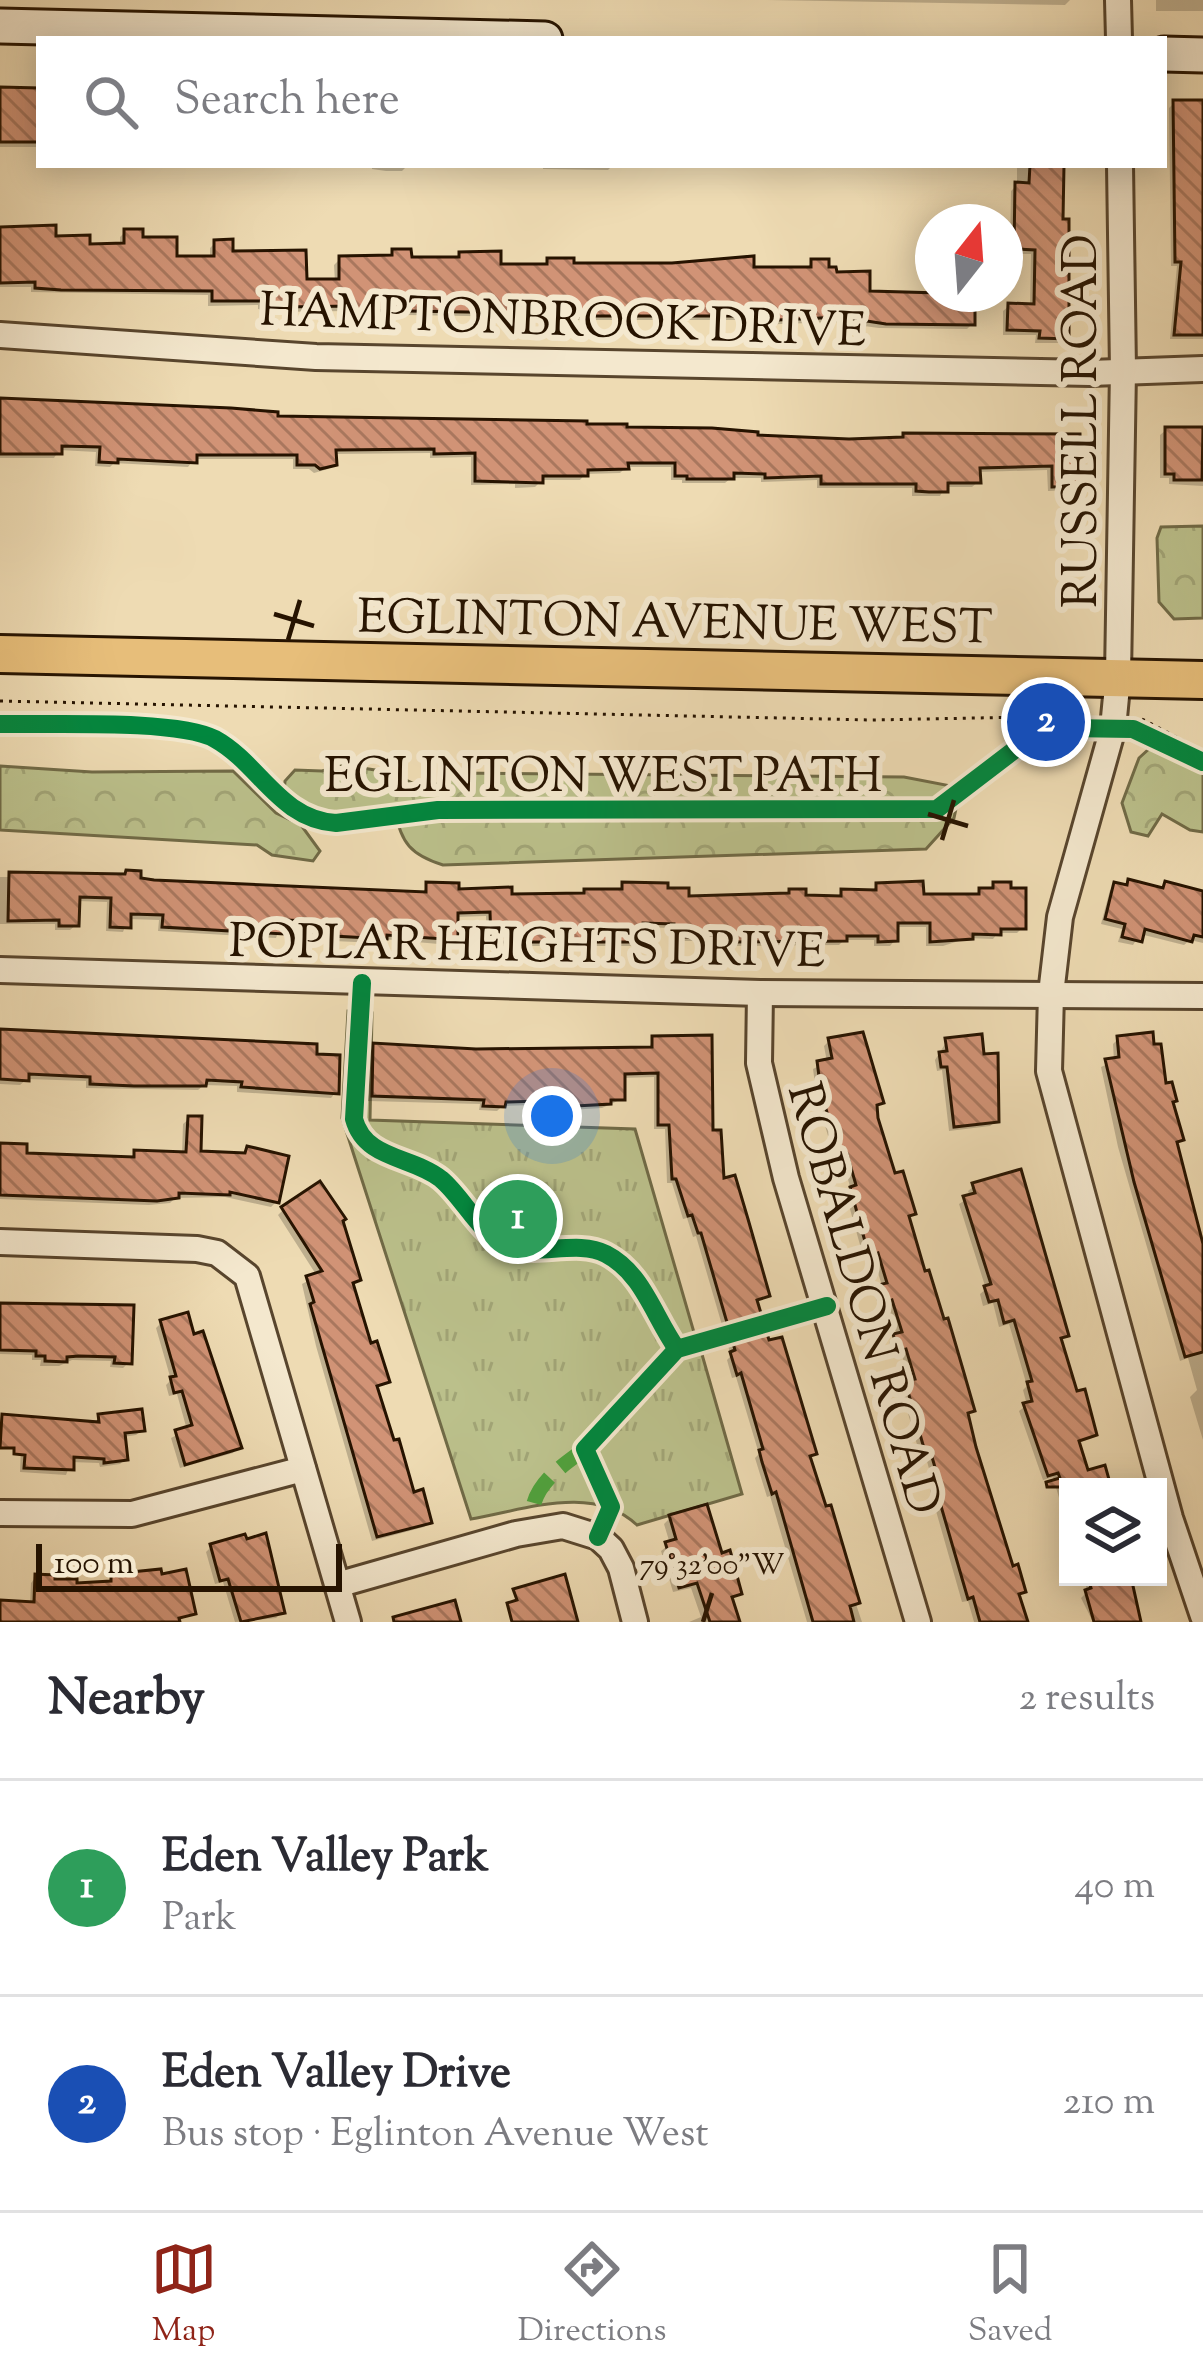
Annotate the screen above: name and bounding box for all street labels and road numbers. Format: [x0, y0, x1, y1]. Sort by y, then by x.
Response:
street label: RUSSELL ROAD [1050, 234, 1119, 608]
street label: HAMPTONBROOK DRIVE [259, 278, 867, 369]
street label: EGLINTON AVENUE WEST [357, 585, 993, 666]
street label: EGLINTON WEST PATH [324, 745, 882, 814]
street label: POPLAR HEIGHTS DRIVE [228, 910, 826, 989]
street label: ROBALDON ROAD [766, 1076, 955, 1523]

